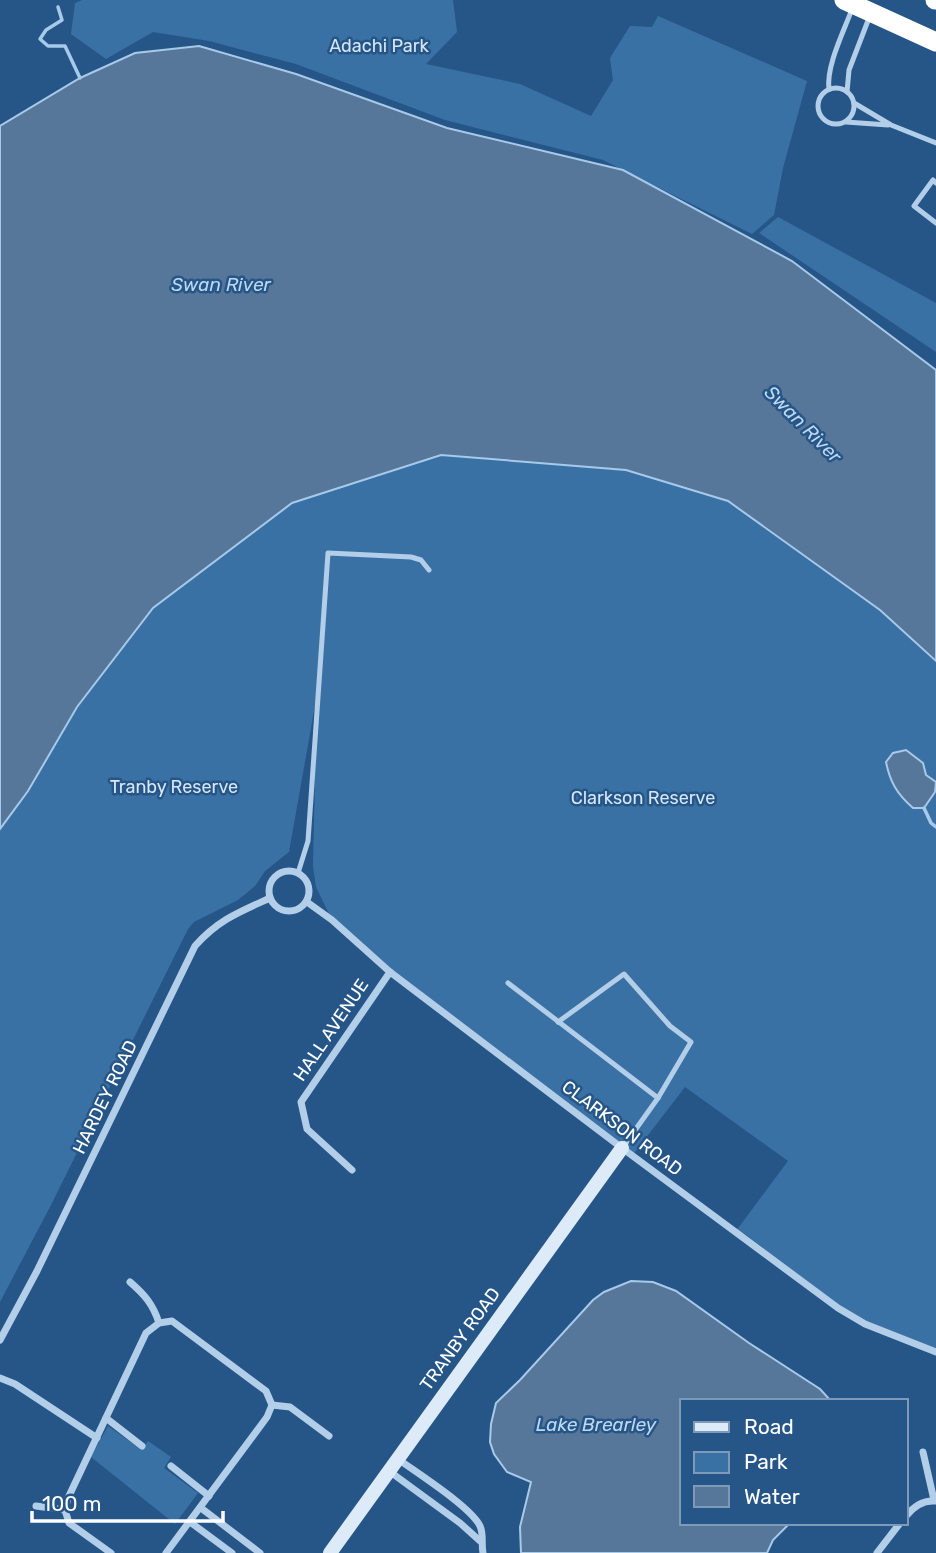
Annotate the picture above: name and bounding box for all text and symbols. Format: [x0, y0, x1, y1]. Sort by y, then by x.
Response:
park label: Adachi Park [329, 35, 430, 57]
water label: Swan River [171, 273, 271, 296]
water label: Swan River [760, 381, 847, 468]
park label: Tranby Reserve [110, 776, 238, 798]
park label: Clarkson Reserve [571, 787, 715, 809]
street label: HALL AVENUE [289, 975, 373, 1085]
street label: HARDEY ROAD [68, 1037, 142, 1157]
street label: CLARKSON ROAD [557, 1076, 687, 1180]
street label: TRANBY ROAD [415, 1283, 505, 1395]
legend [680, 1399, 908, 1525]
water label: Lake Brearley [536, 1413, 657, 1436]
text: Road [744, 1414, 794, 1439]
text: Park [744, 1449, 788, 1474]
scale bar [32, 1480, 222, 1524]
text: Water [744, 1484, 800, 1509]
text: 100 m [42, 1491, 101, 1516]

